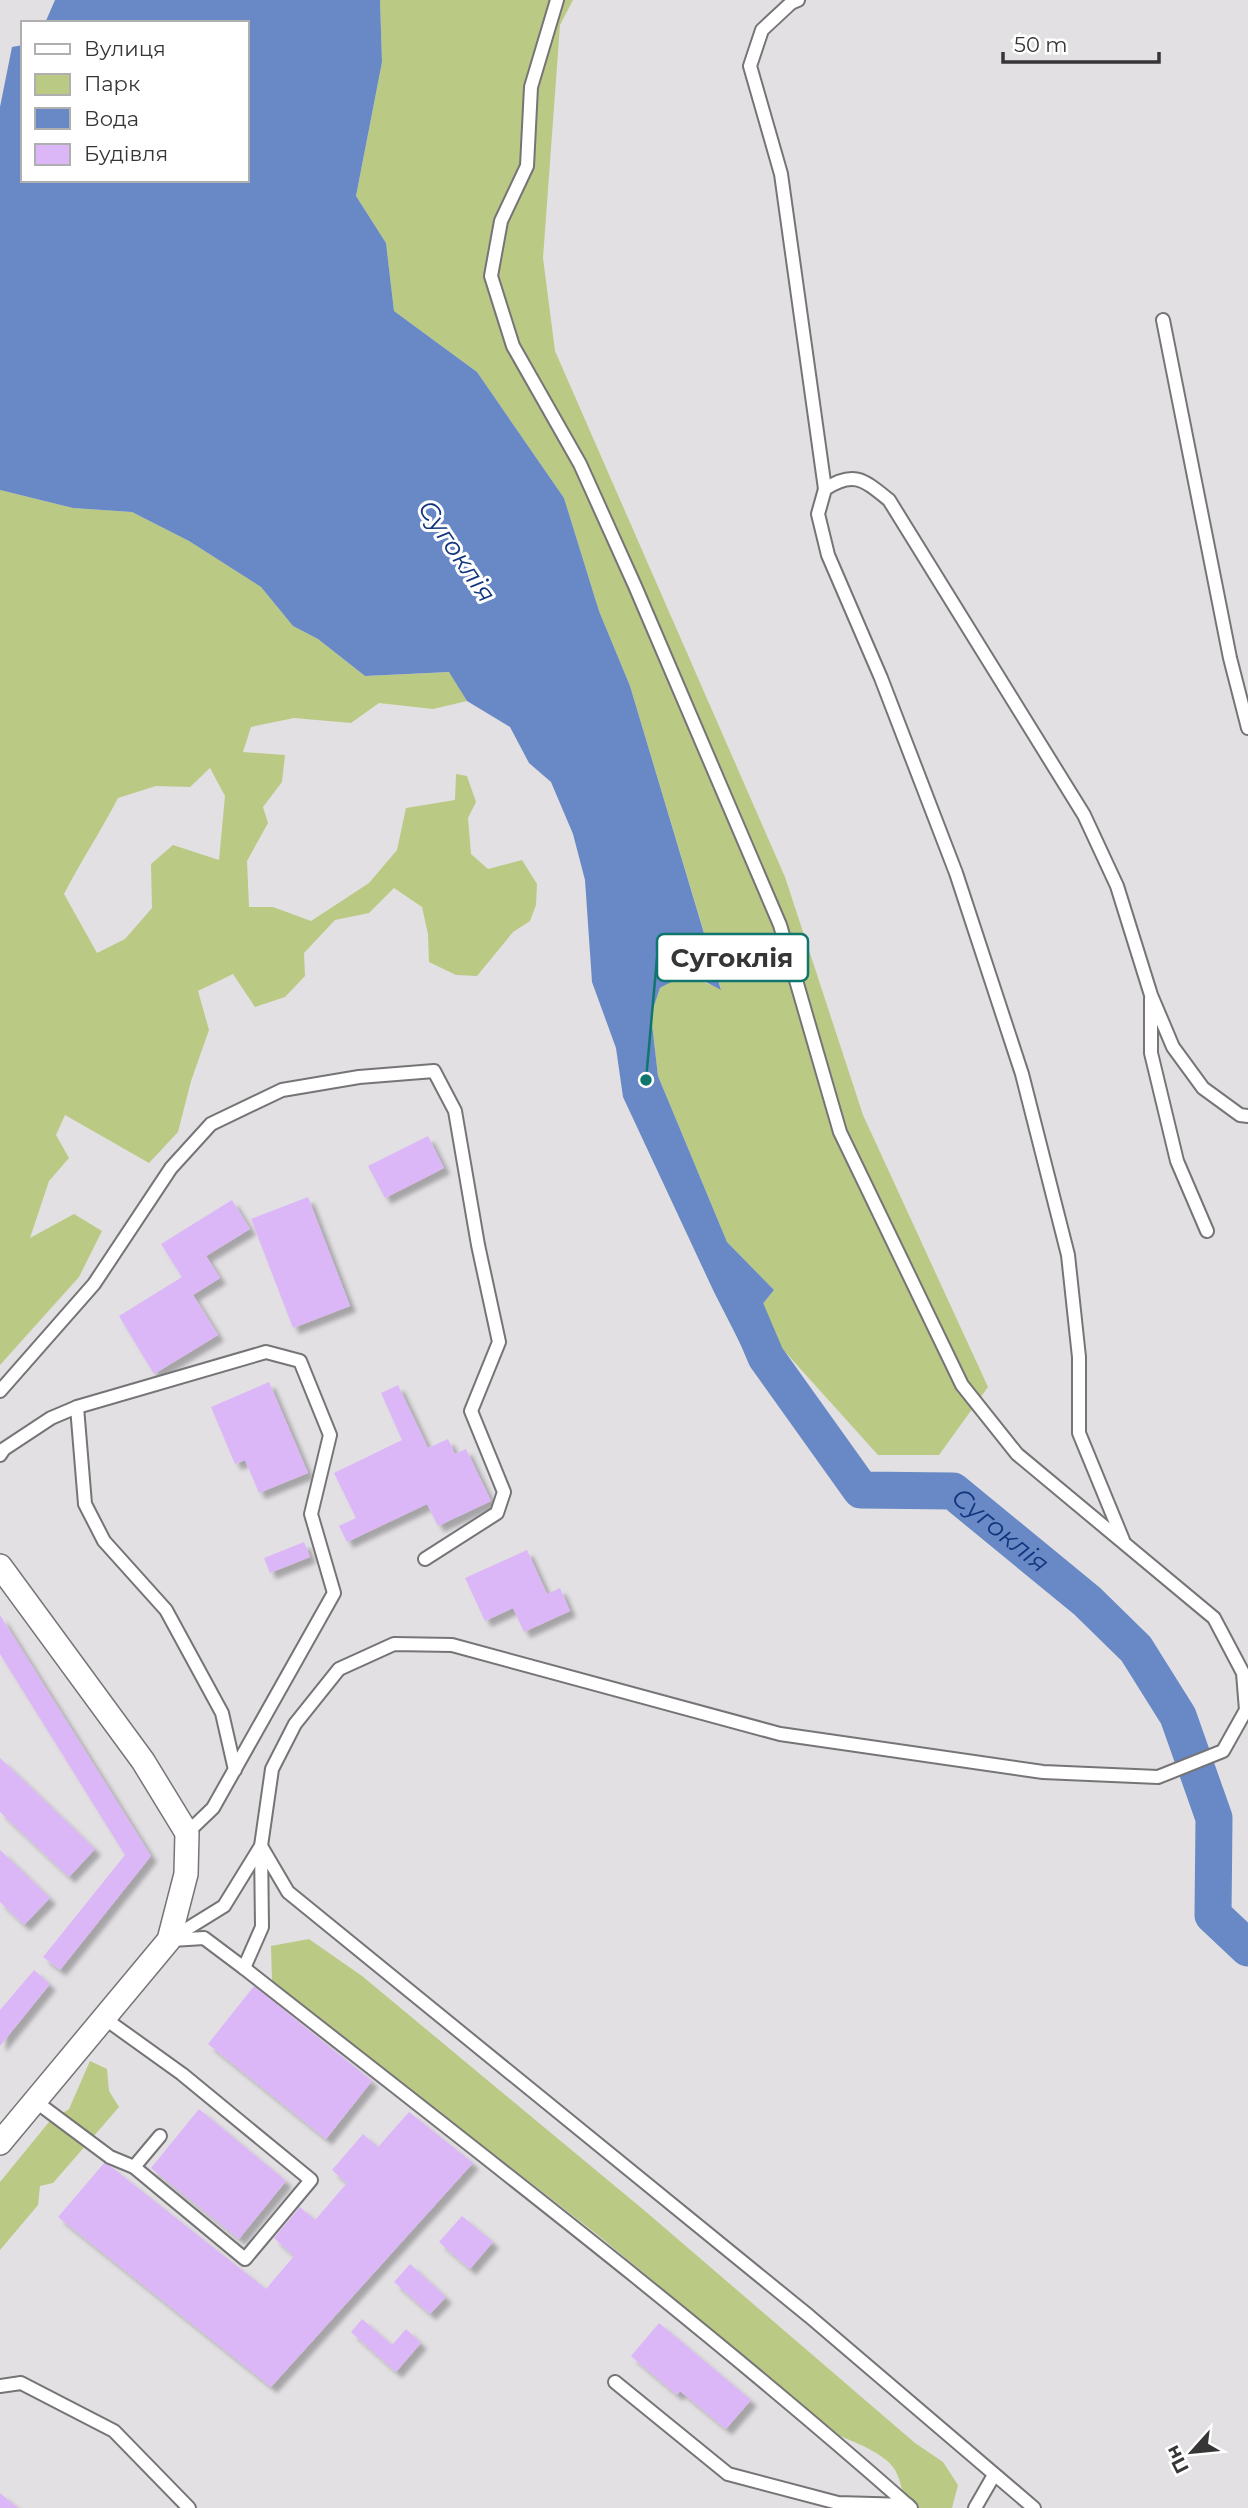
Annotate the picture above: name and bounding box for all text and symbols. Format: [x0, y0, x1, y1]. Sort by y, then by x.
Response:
legend [21, 21, 248, 182]
scale bar [1003, 21, 1159, 65]
text: 50 m [1014, 32, 1068, 57]
text: Вулиця [84, 36, 166, 61]
text: Парк [84, 71, 140, 96]
text: Вода [84, 106, 139, 131]
text: Будівля [84, 141, 168, 166]
water label: Сугоклія [411, 494, 503, 608]
callout: Сугоклія [657, 934, 808, 981]
text: Сугоклія [671, 942, 793, 974]
water label: Сугоклія [945, 1481, 1056, 1579]
north arrow [1157, 2417, 1227, 2487]
text: Пн [1161, 2442, 1194, 2477]

